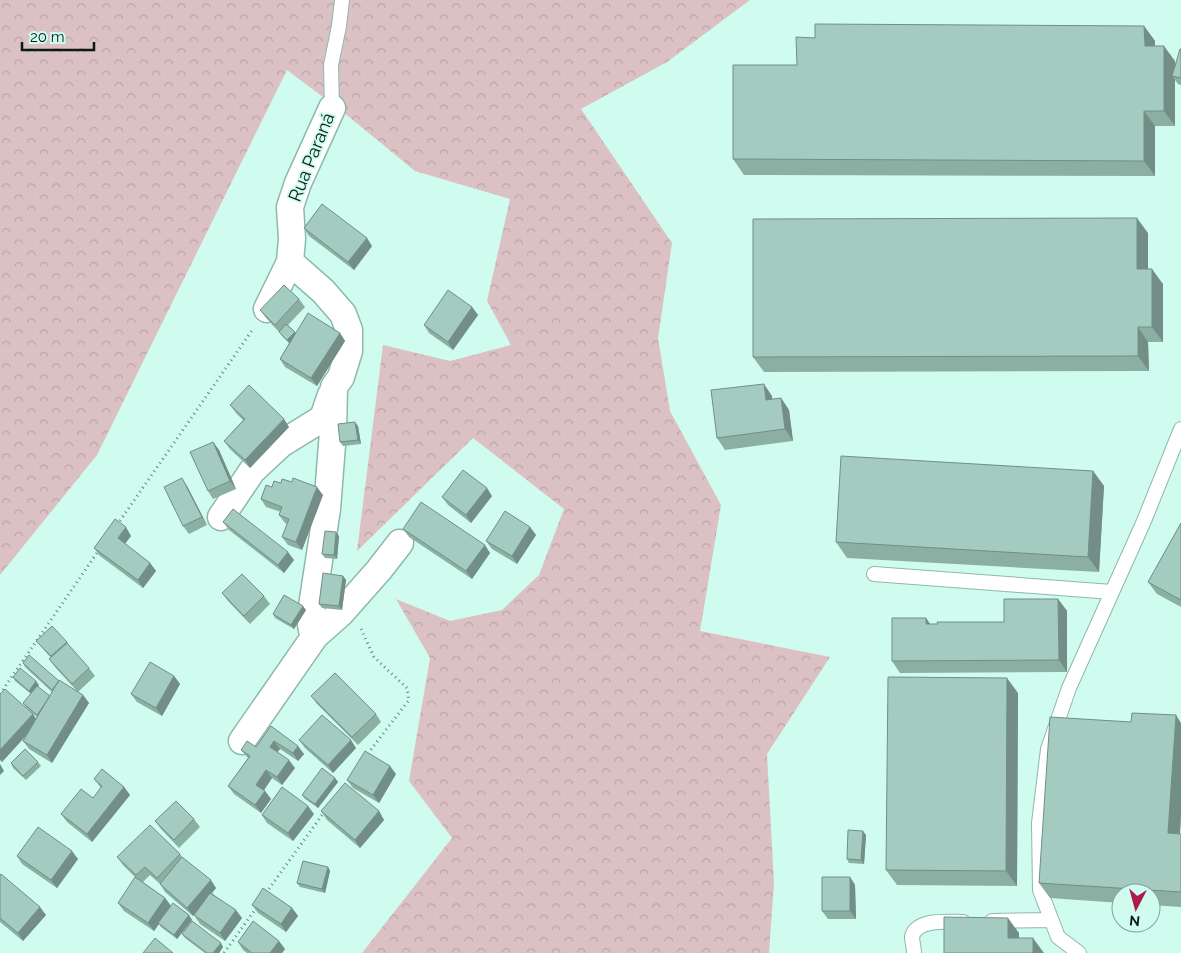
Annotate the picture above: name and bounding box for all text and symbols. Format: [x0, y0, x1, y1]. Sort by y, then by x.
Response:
scale bar [22, 20, 95, 52]
text: 20 m [30, 28, 65, 46]
street label: Rua Paraná [284, 109, 338, 205]
north arrow [1111, 883, 1161, 933]
text: N [1128, 912, 1141, 929]

